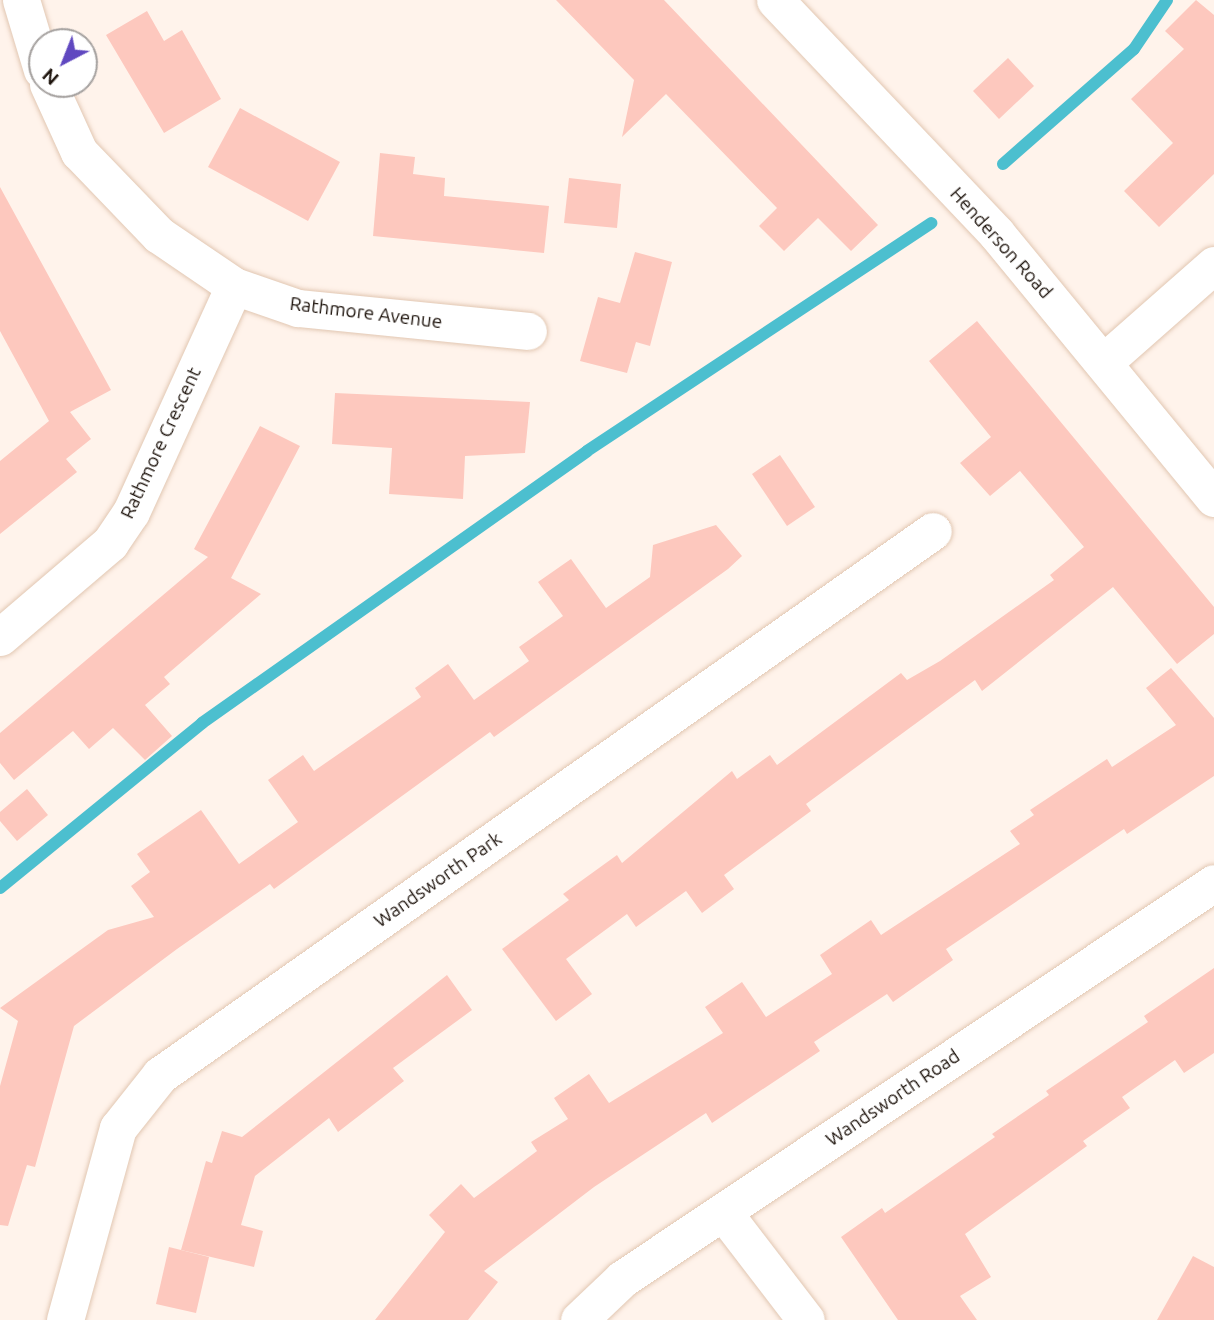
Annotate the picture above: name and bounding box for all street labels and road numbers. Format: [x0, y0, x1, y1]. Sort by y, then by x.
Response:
street label: Henderson Road [945, 183, 1057, 303]
street label: Rathmore Avenue [288, 292, 444, 334]
street label: Rathmore Crescent [116, 364, 206, 522]
street label: Wandsworth Park [370, 827, 506, 933]
street label: Wandsworth Road [822, 1045, 964, 1151]

